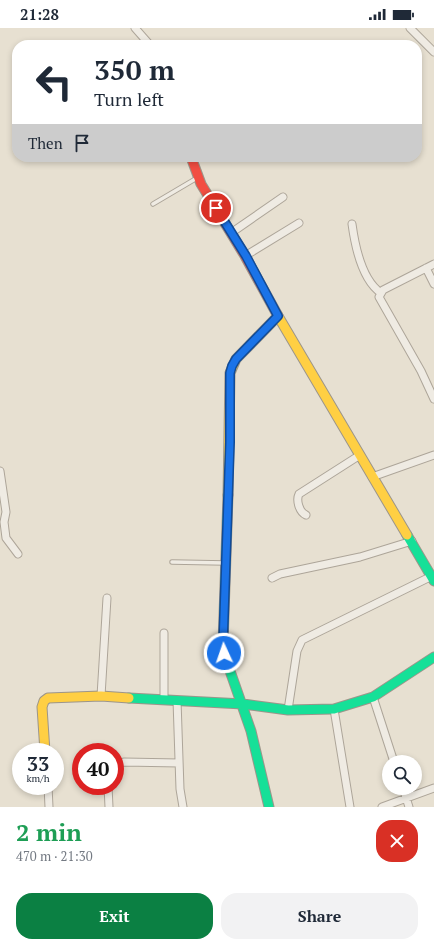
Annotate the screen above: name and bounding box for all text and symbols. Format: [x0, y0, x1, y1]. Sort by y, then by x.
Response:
text: 21:28 [20, 4, 59, 24]
text: 350 m [94, 51, 175, 88]
icon: left [28, 56, 80, 108]
text: Turn left [94, 87, 164, 111]
icon: arrive [71, 132, 93, 154]
text: Then [28, 133, 63, 153]
pin [199, 191, 233, 225]
icon: arrive [205, 197, 227, 219]
position arrow [203, 632, 245, 674]
speed limit sign: 40 [72, 743, 124, 795]
text: 33 [27, 750, 49, 777]
map controls [382, 755, 422, 795]
button: search [382, 755, 422, 795]
text: km/h [26, 772, 50, 785]
text: 2 min [16, 816, 82, 848]
button: close [376, 820, 418, 862]
text: 470 m · 21:30 [16, 847, 93, 865]
button: Exit [16, 893, 213, 939]
button: Share [221, 893, 418, 939]

